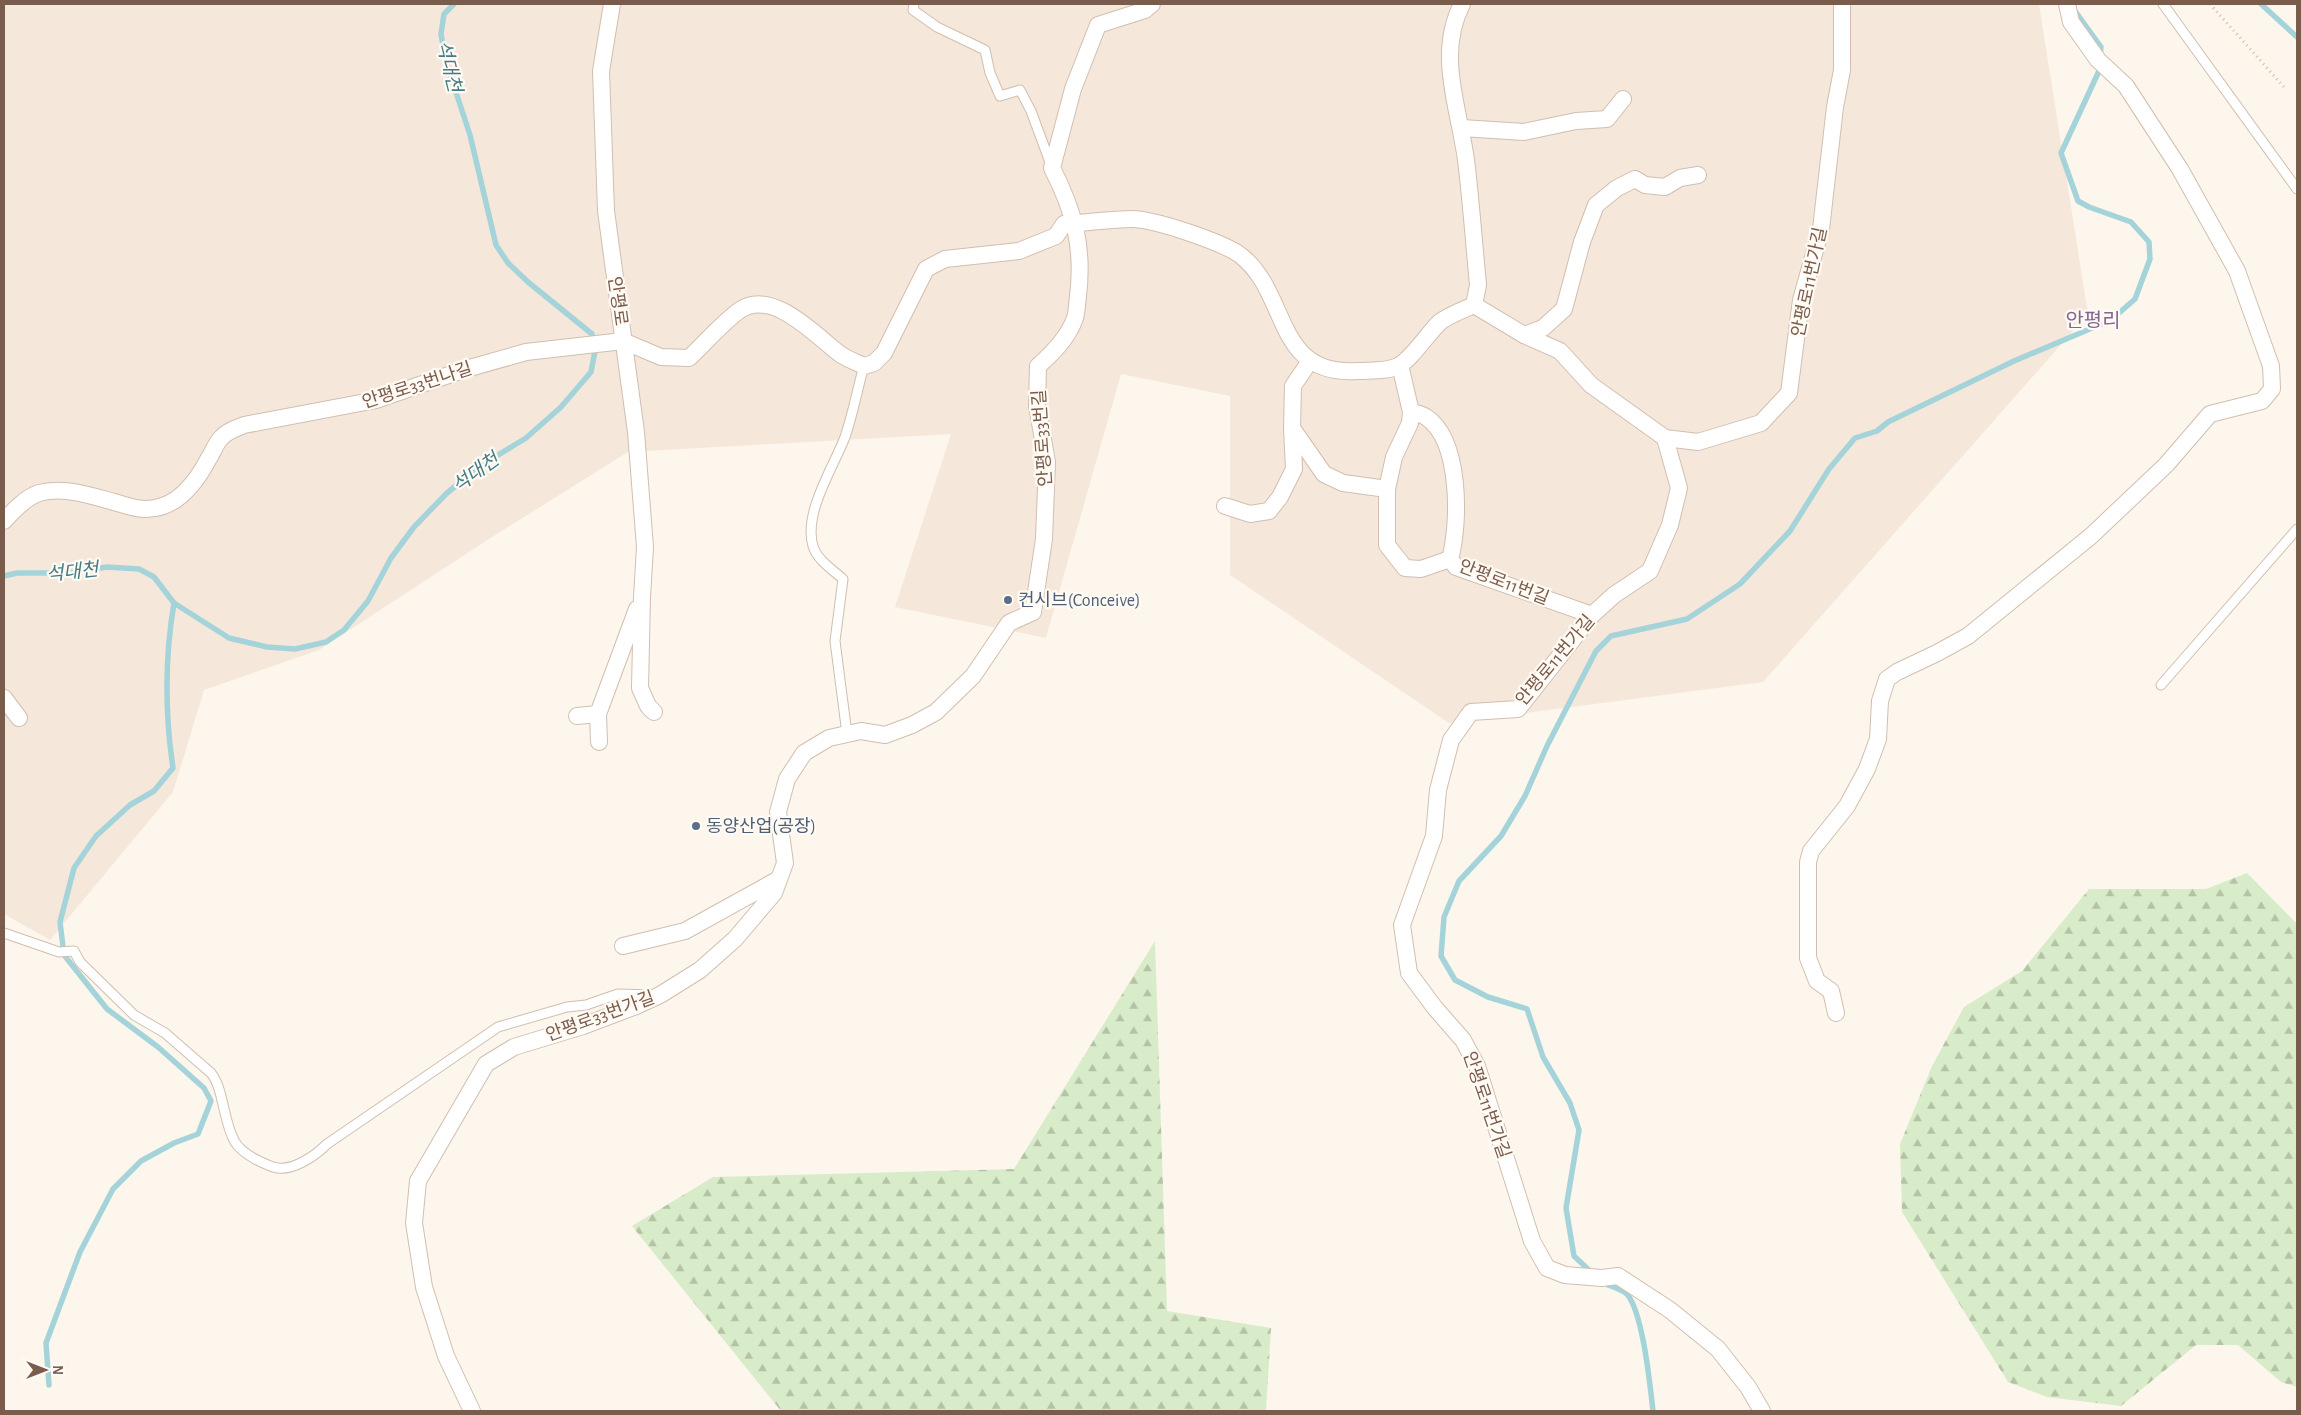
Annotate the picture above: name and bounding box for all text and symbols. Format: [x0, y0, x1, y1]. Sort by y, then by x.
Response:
water label: 석대천 [433, 38, 465, 96]
street label: 안평로11번가길 [1789, 225, 1830, 339]
street label: 안평로 [605, 275, 630, 327]
district label: 안평리 [2065, 310, 2121, 331]
street label: 안평로33번나길 [360, 359, 474, 412]
street label: 안평로33번길 [1030, 389, 1055, 487]
water label: 석대천 [448, 448, 504, 496]
street label: 안평로11번길 [1456, 557, 1552, 608]
water label: 석대천 [45, 559, 101, 585]
place label: 컨시브(Conceive) [1018, 590, 1141, 610]
marker: 컨시브(Conceive) [1002, 594, 1014, 606]
street label: 안평로11번가길 [1512, 611, 1599, 709]
place label: 동양산업(공장) [706, 816, 816, 836]
marker: 동양산업(공장) [690, 820, 702, 832]
street label: 안평로33번가길 [543, 988, 657, 1045]
street label: 안평로11번가길 [1459, 1049, 1514, 1161]
north arrow [20, 1345, 70, 1395]
text: N [50, 1365, 64, 1375]

